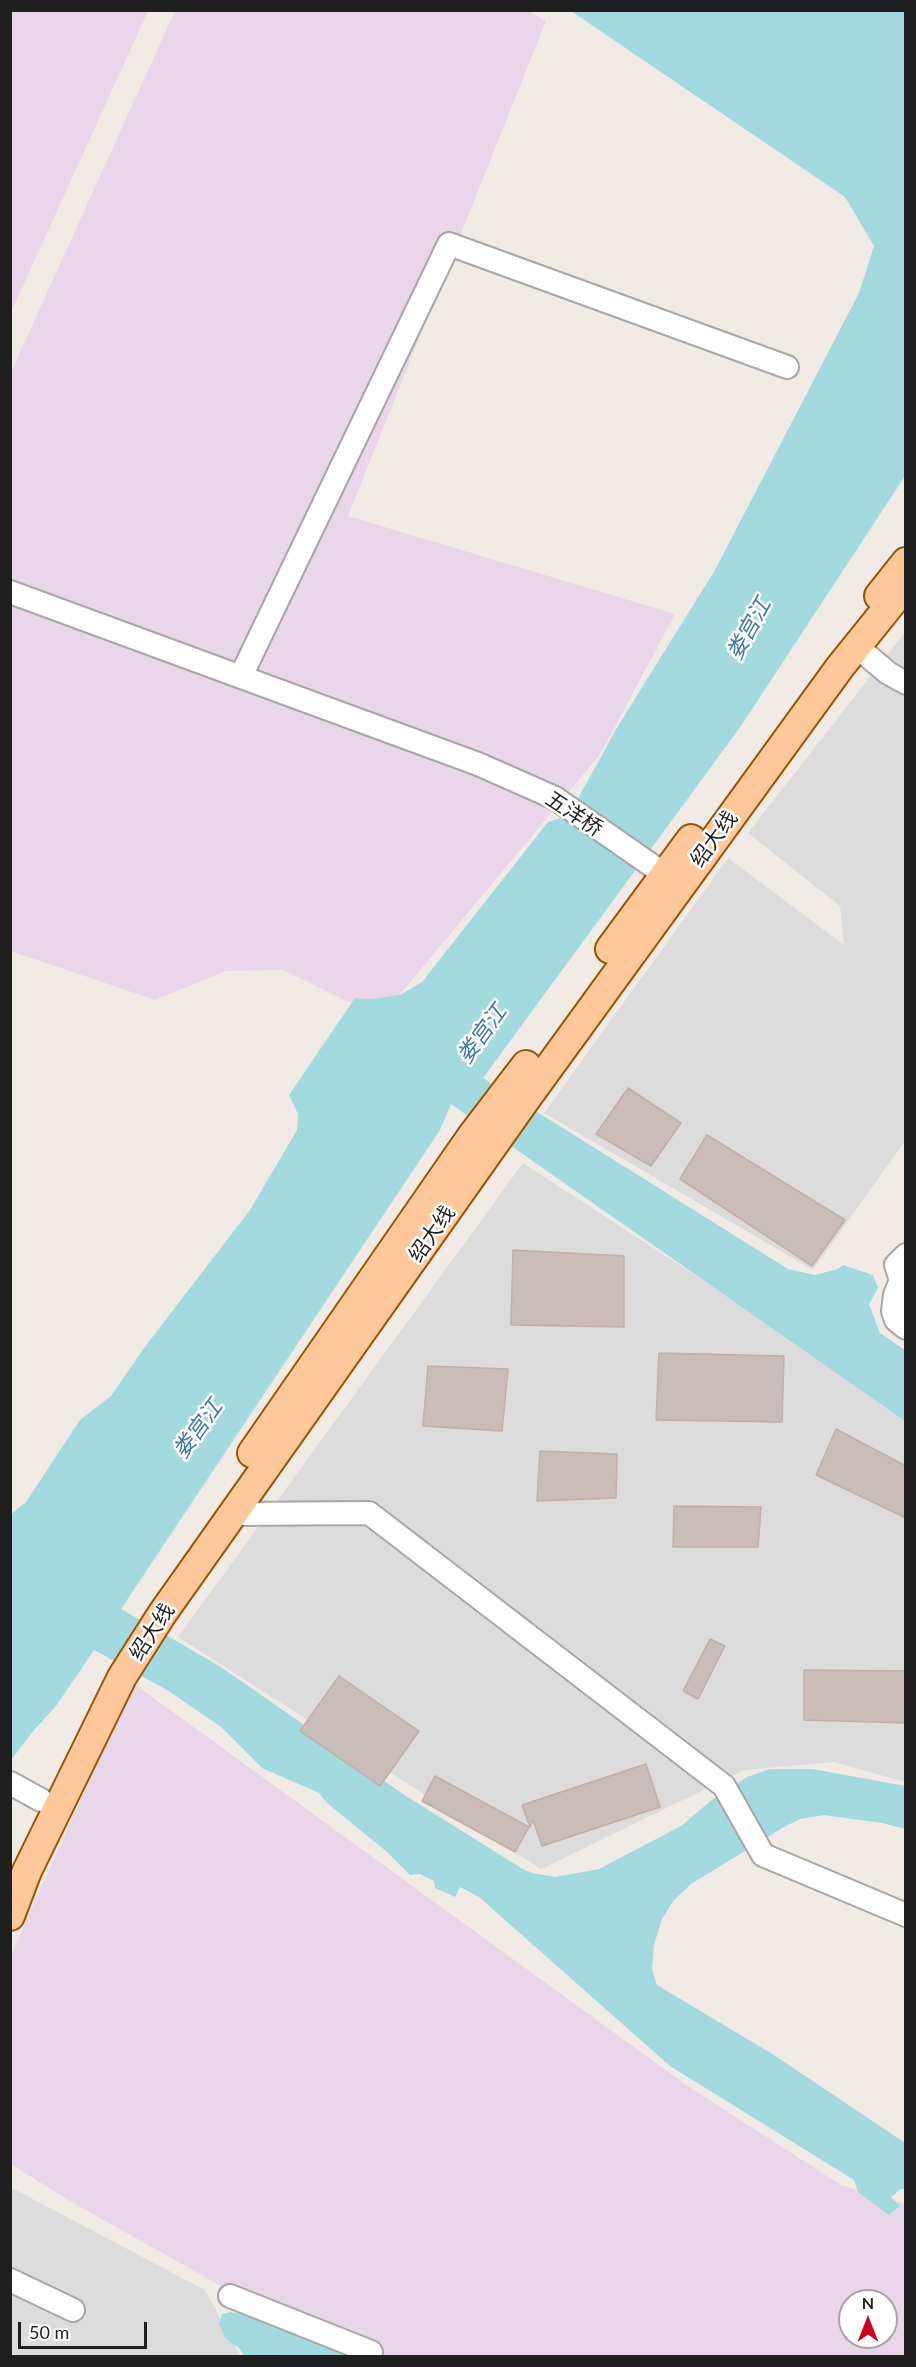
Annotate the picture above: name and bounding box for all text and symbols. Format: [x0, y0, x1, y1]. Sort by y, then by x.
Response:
water label: 娄宫江 [721, 594, 777, 664]
street label: 五洋桥 [541, 786, 607, 842]
street label: 绍大线 [685, 806, 743, 872]
water label: 娄宫江 [452, 1000, 512, 1068]
street label: 绍大线 [404, 1201, 460, 1267]
water label: 娄宫江 [168, 1395, 228, 1463]
street label: 绍大线 [124, 1599, 180, 1665]
north arrow [838, 2289, 898, 2349]
text: N [862, 2293, 874, 2312]
scale bar [21, 2310, 150, 2348]
text: 50 m [29, 2321, 69, 2343]

